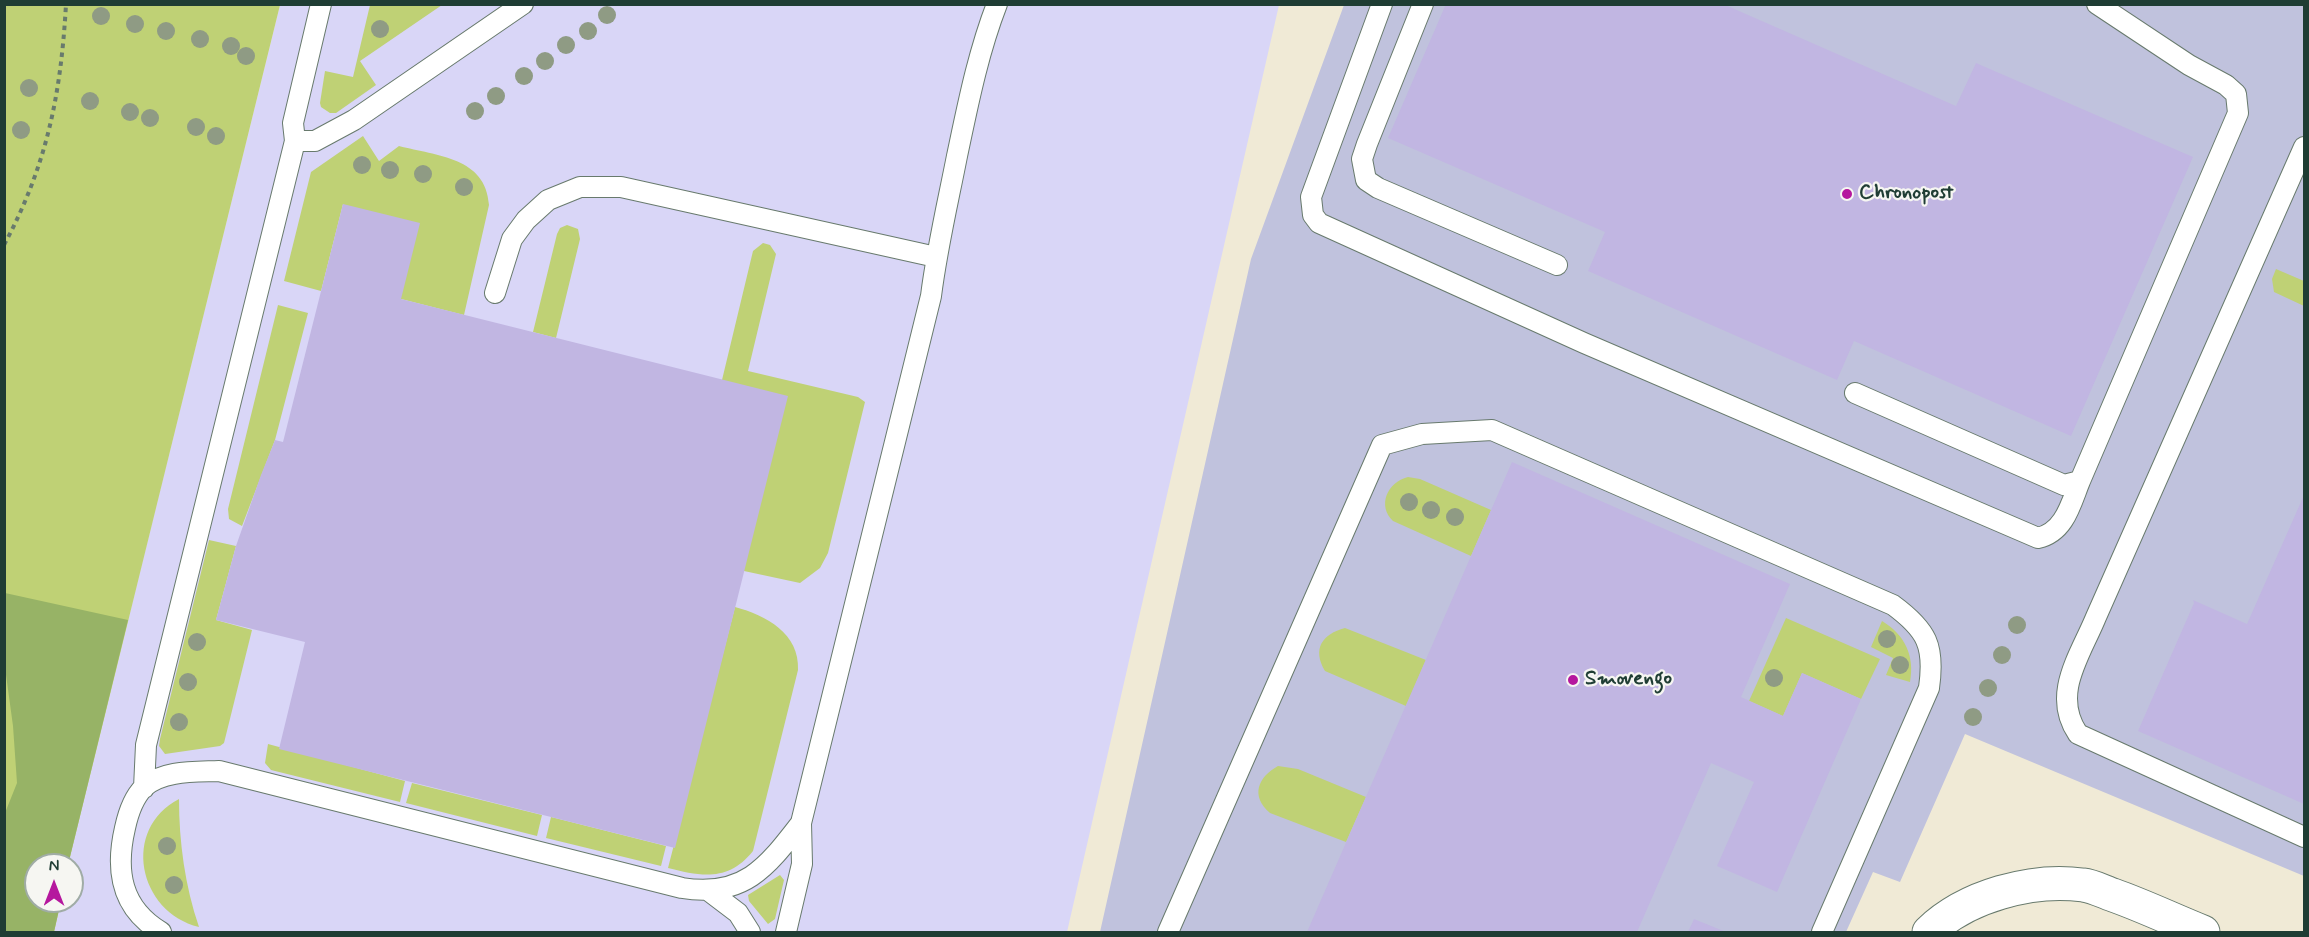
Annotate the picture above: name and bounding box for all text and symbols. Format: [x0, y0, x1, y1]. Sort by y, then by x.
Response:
place label: Chronopost [1859, 181, 1953, 207]
marker: Chronopost [1840, 187, 1854, 201]
place label: Smovengo [1585, 667, 1672, 693]
marker: Smovengo [1566, 673, 1580, 687]
north arrow [24, 853, 84, 913]
text: N [49, 856, 59, 877]

